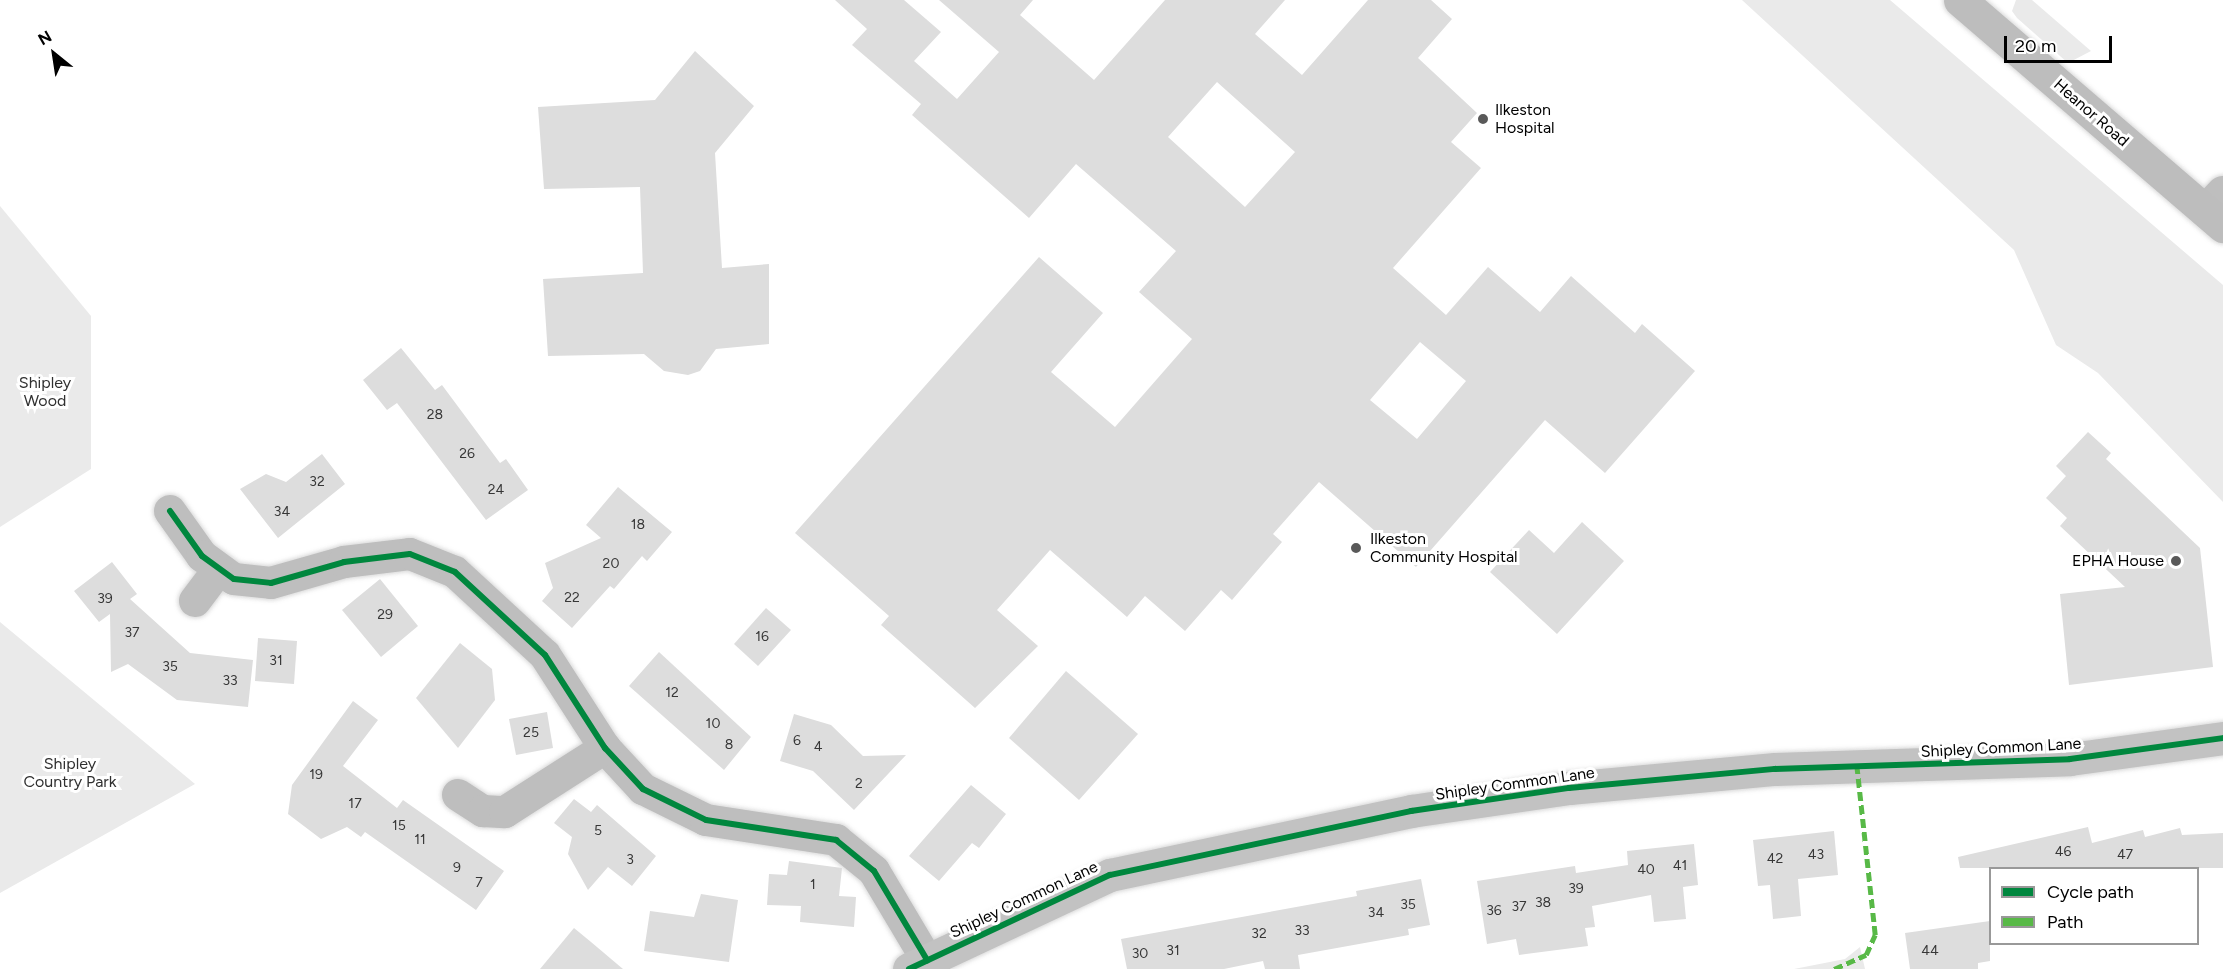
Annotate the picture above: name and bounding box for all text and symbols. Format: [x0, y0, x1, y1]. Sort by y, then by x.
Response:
north arrow [24, 24, 84, 84]
scale bar [2007, 24, 2115, 62]
text: N [35, 27, 55, 49]
text: 20 m [2015, 35, 2056, 57]
street label: Heanor Road [2049, 75, 2133, 151]
place label: Ilkeston Hospital [1495, 100, 1555, 138]
marker: Ilkeston Hospital [1476, 112, 1490, 126]
park label: Shipley Wood [19, 373, 71, 411]
house number: 28 [427, 407, 443, 423]
house number: 26 [459, 446, 475, 462]
house number: 32 [309, 474, 325, 490]
house number: 24 [488, 482, 504, 498]
house number: 34 [274, 504, 290, 520]
house number: 18 [631, 517, 645, 533]
place label: Ilkeston Community Hospital [1370, 529, 1518, 567]
marker: Ilkeston Community Hospital [1347, 539, 1365, 557]
place label: EPHA House [2072, 551, 2164, 571]
marker: EPHA House [2169, 554, 2183, 568]
house number: 20 [603, 556, 619, 572]
house number: 22 [564, 590, 580, 606]
house number: 39 [97, 591, 113, 607]
house number: 29 [377, 607, 393, 623]
house number: 37 [124, 625, 140, 641]
house number: 16 [755, 629, 769, 645]
house number: 31 [269, 653, 283, 669]
house number: 35 [162, 659, 178, 675]
house number: 33 [222, 673, 238, 689]
house number: 12 [665, 685, 679, 701]
house number: 10 [706, 716, 720, 732]
house number: 25 [523, 725, 539, 741]
house number: 6 [793, 733, 801, 749]
street label: Shipley Common Lane [1920, 734, 2082, 762]
house number: 8 [725, 737, 733, 753]
house number: 4 [814, 739, 822, 755]
park label: Shipley Country Park [24, 754, 116, 792]
street label: Shipley Common Lane [1434, 763, 1596, 805]
house number: 19 [309, 767, 323, 783]
house number: 2 [855, 776, 863, 792]
house number: 17 [348, 796, 362, 812]
house number: 15 [392, 818, 406, 834]
house number: 5 [594, 823, 602, 839]
house number: 11 [414, 832, 426, 848]
house number: 46 [2055, 844, 2071, 860]
house number: 43 [1808, 847, 1824, 863]
house number: 47 [2117, 847, 2133, 863]
house number: 42 [1767, 851, 1783, 867]
house number: 3 [626, 852, 634, 868]
street label: Shipley Common Lane [947, 857, 1101, 943]
house number: 41 [1673, 858, 1687, 874]
house number: 9 [453, 860, 461, 876]
house number: 40 [1637, 862, 1655, 878]
legend [1989, 867, 2199, 945]
house number: 7 [475, 875, 483, 891]
house number: 1 [810, 877, 816, 893]
house number: 39 [1568, 881, 1584, 897]
text: Cycle path [2047, 881, 2134, 903]
house number: 38 [1535, 895, 1551, 911]
house number: 35 [1400, 897, 1416, 913]
house number: 37 [1511, 899, 1527, 915]
house number: 36 [1486, 903, 1502, 919]
house number: 34 [1368, 905, 1384, 921]
text: Path [2047, 911, 2083, 933]
house number: 33 [1294, 923, 1310, 939]
house number: 32 [1251, 926, 1267, 942]
house number: 31 [1166, 943, 1180, 959]
house number: 44 [1921, 943, 1939, 959]
house number: 30 [1132, 946, 1148, 962]

